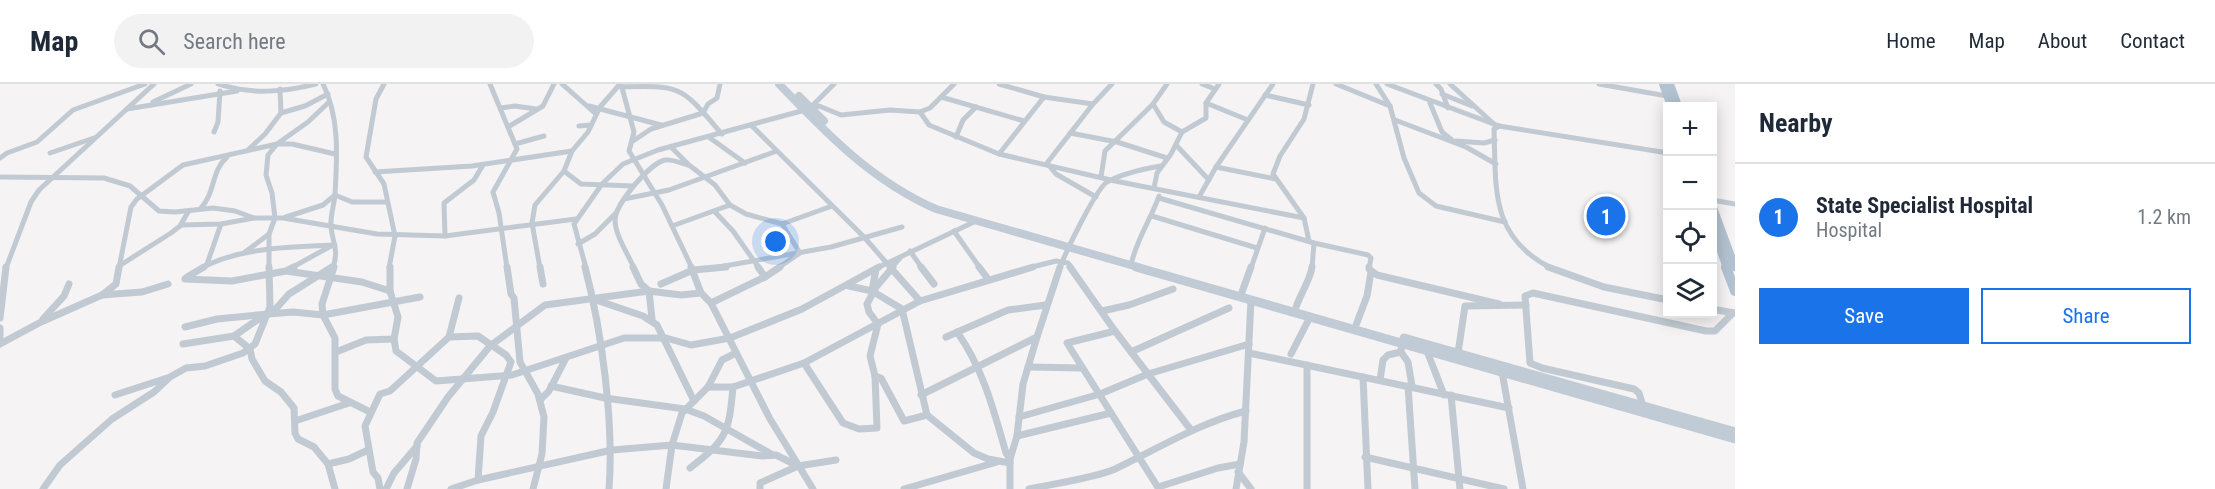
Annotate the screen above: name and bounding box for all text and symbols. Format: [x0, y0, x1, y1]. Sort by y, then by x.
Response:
search box [114, 14, 534, 68]
text: Map [30, 25, 78, 58]
icon: search [135, 25, 168, 58]
text: Search here [183, 29, 286, 54]
text: Home [1886, 29, 1936, 53]
text: Map [1969, 29, 2005, 53]
text: About [2038, 29, 2087, 53]
text: Contact [2120, 29, 2185, 53]
map controls [1663, 102, 1717, 318]
button: + [1663, 102, 1717, 156]
text: Nearby [1759, 108, 1833, 138]
button: − [1663, 156, 1717, 210]
text: State Specialist Hospital [1816, 193, 2033, 218]
pin: 1 [1586, 194, 1626, 238]
text: 1 [1773, 205, 1784, 229]
text: 1.2 km [2137, 205, 2191, 229]
button: locate [1663, 210, 1717, 264]
text: Hospital [1816, 218, 1882, 242]
your location [761, 227, 790, 256]
button: layers [1663, 264, 1717, 318]
button: Save [1759, 288, 1969, 344]
button: Share [1981, 288, 2191, 344]

